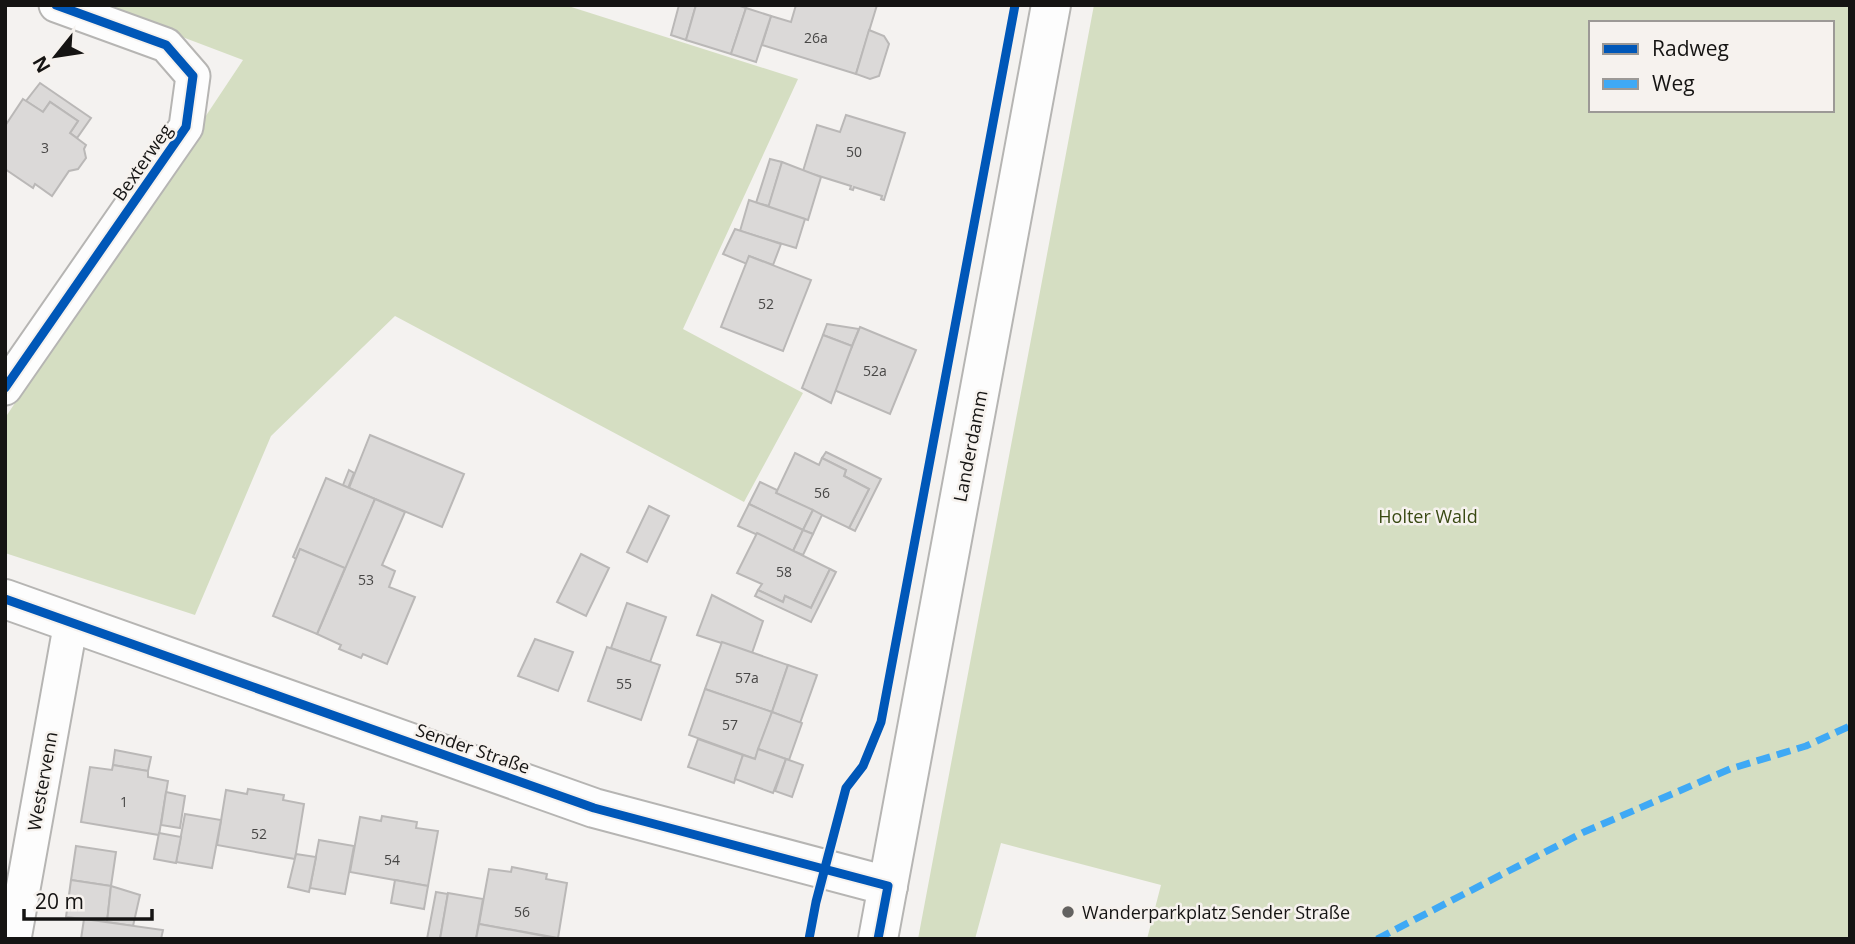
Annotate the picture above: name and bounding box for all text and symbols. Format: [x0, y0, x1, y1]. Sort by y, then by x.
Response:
north arrow [21, 21, 91, 91]
legend [1589, 21, 1834, 112]
house number: 26a [804, 28, 828, 47]
text: Radweg [1652, 34, 1729, 62]
text: N [26, 51, 56, 78]
text: Weg [1652, 69, 1695, 97]
street label: Bexterweg [107, 119, 177, 205]
house number: 3 [41, 138, 49, 157]
house number: 50 [846, 142, 862, 161]
house number: 52 [758, 294, 774, 313]
house number: 52a [863, 361, 887, 380]
street label: Landerdamm [947, 388, 993, 504]
house number: 56 [814, 483, 830, 502]
park label: Holter Wald [1378, 504, 1478, 528]
house number: 58 [776, 562, 792, 581]
house number: 53 [358, 570, 374, 589]
house number: 57a [735, 668, 759, 687]
house number: 55 [616, 674, 632, 693]
house number: 57 [722, 715, 738, 734]
street label: Sender Straße [413, 717, 533, 779]
street label: Westervenn [21, 729, 63, 833]
house number: 1 [120, 792, 128, 811]
house number: 52 [251, 824, 267, 843]
house number: 54 [384, 850, 400, 869]
scale bar [24, 878, 152, 922]
text: 20 m [35, 887, 84, 915]
place label: Wanderparkplatz Sender Straße [1082, 900, 1350, 924]
house number: 56 [514, 902, 530, 921]
marker: Wanderparkplatz Sender Straße [1060, 904, 1076, 920]

